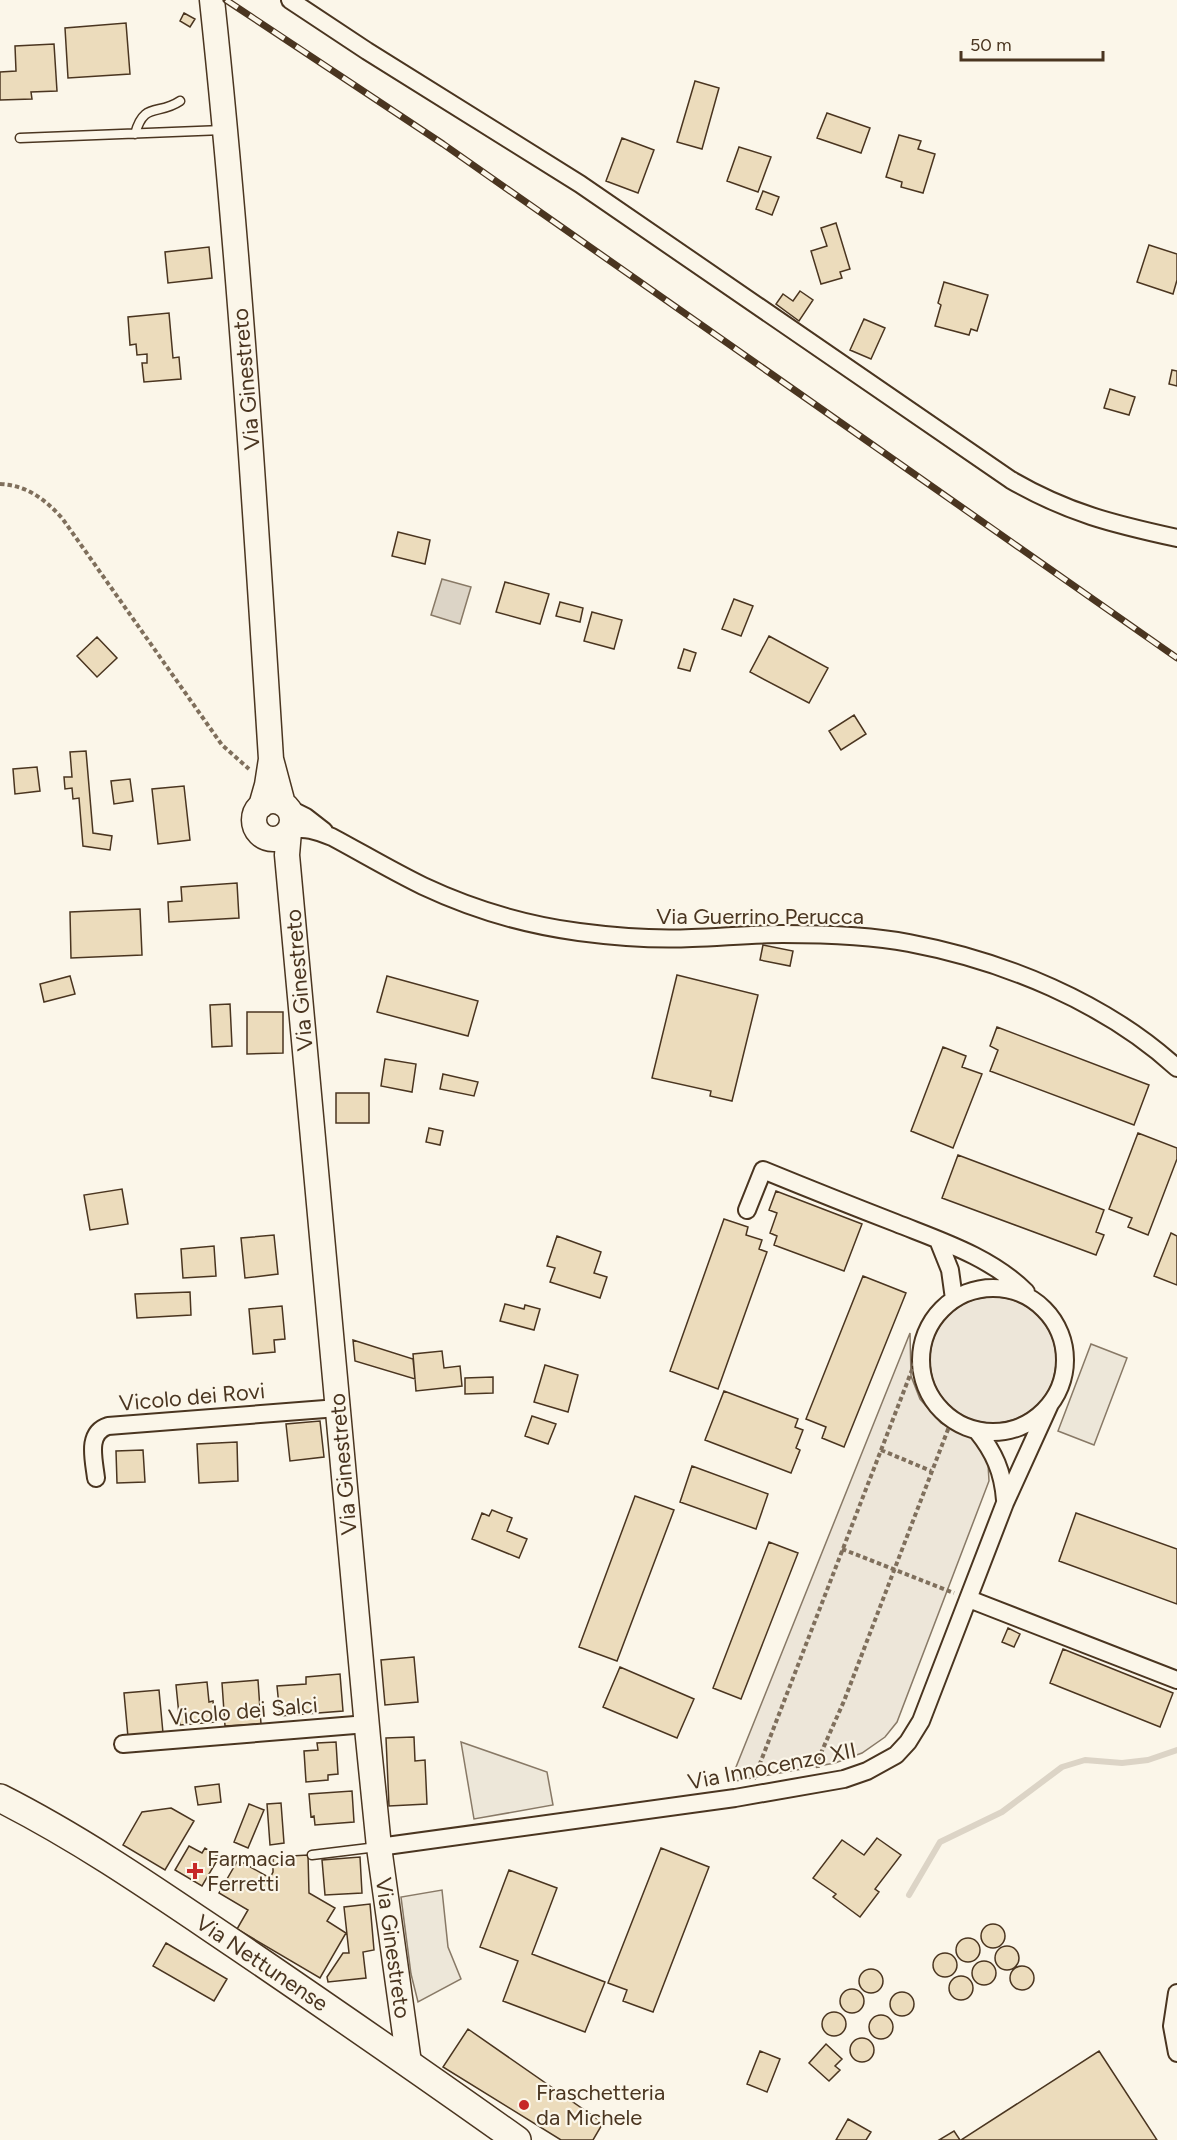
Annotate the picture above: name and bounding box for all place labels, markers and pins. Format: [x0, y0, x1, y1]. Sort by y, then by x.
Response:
place label: Farmacia Ferretti [207, 1845, 296, 1897]
marker: Farmacia Ferretti [188, 1864, 202, 1878]
place label: Fraschetteria da Michele [536, 2079, 665, 2131]
marker: Fraschetteria da Michele [517, 2098, 531, 2112]

